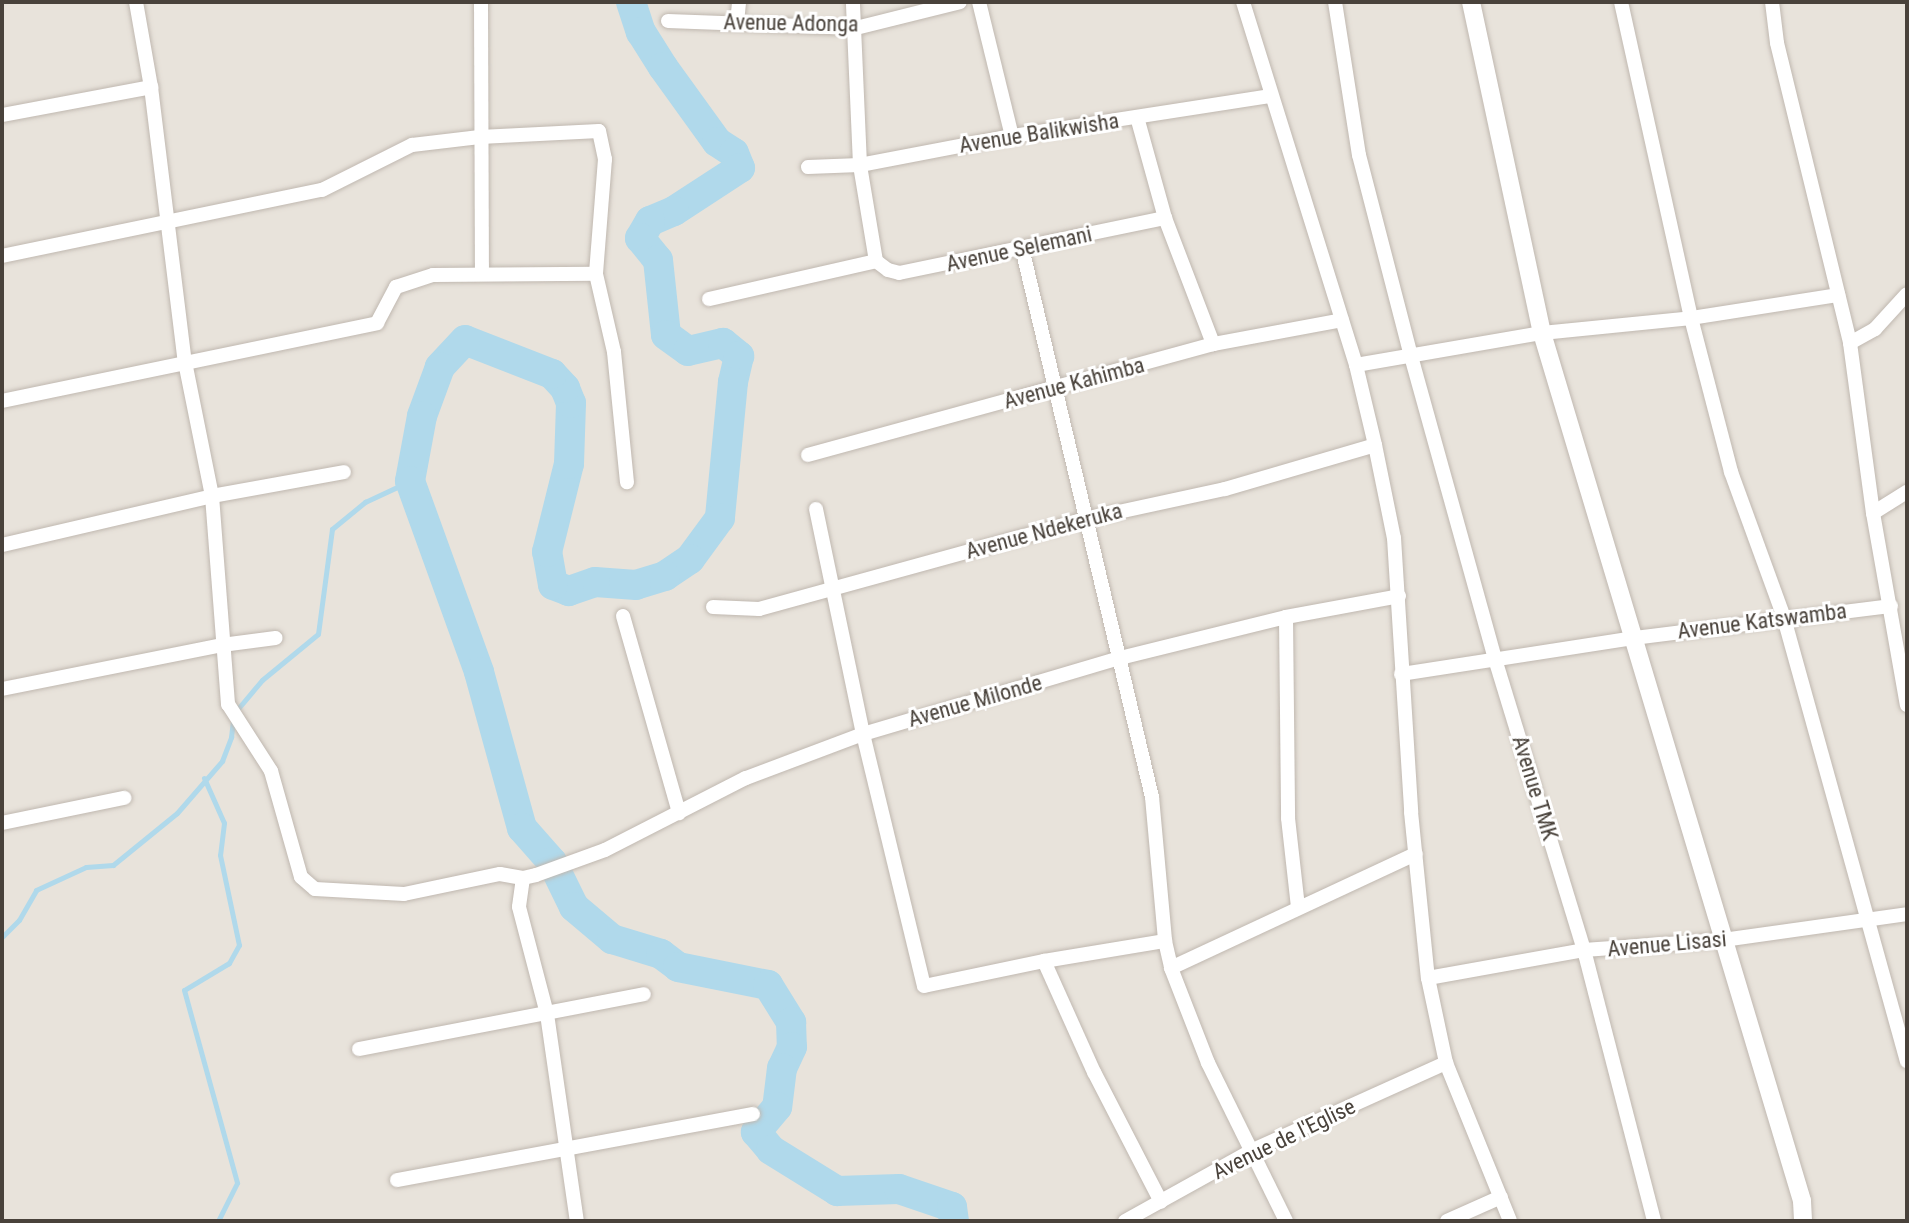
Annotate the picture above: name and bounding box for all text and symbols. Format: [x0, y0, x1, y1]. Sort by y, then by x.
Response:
street label: Avenue Adonga [723, 9, 859, 37]
street label: Avenue Balikwisha [957, 107, 1121, 159]
street label: Avenue Selemani [944, 221, 1094, 277]
street label: Avenue Kahimba [1001, 352, 1147, 414]
street label: Avenue Ndekeruka [963, 497, 1125, 565]
street label: Avenue Katswamba [1676, 598, 1848, 644]
street label: Avenue Milonde [905, 669, 1045, 733]
street label: Avenue TMK [1507, 732, 1563, 844]
street label: Avenue Lisasi [1606, 926, 1728, 962]
street label: Avenue de l'Eglise [1208, 1093, 1360, 1185]

